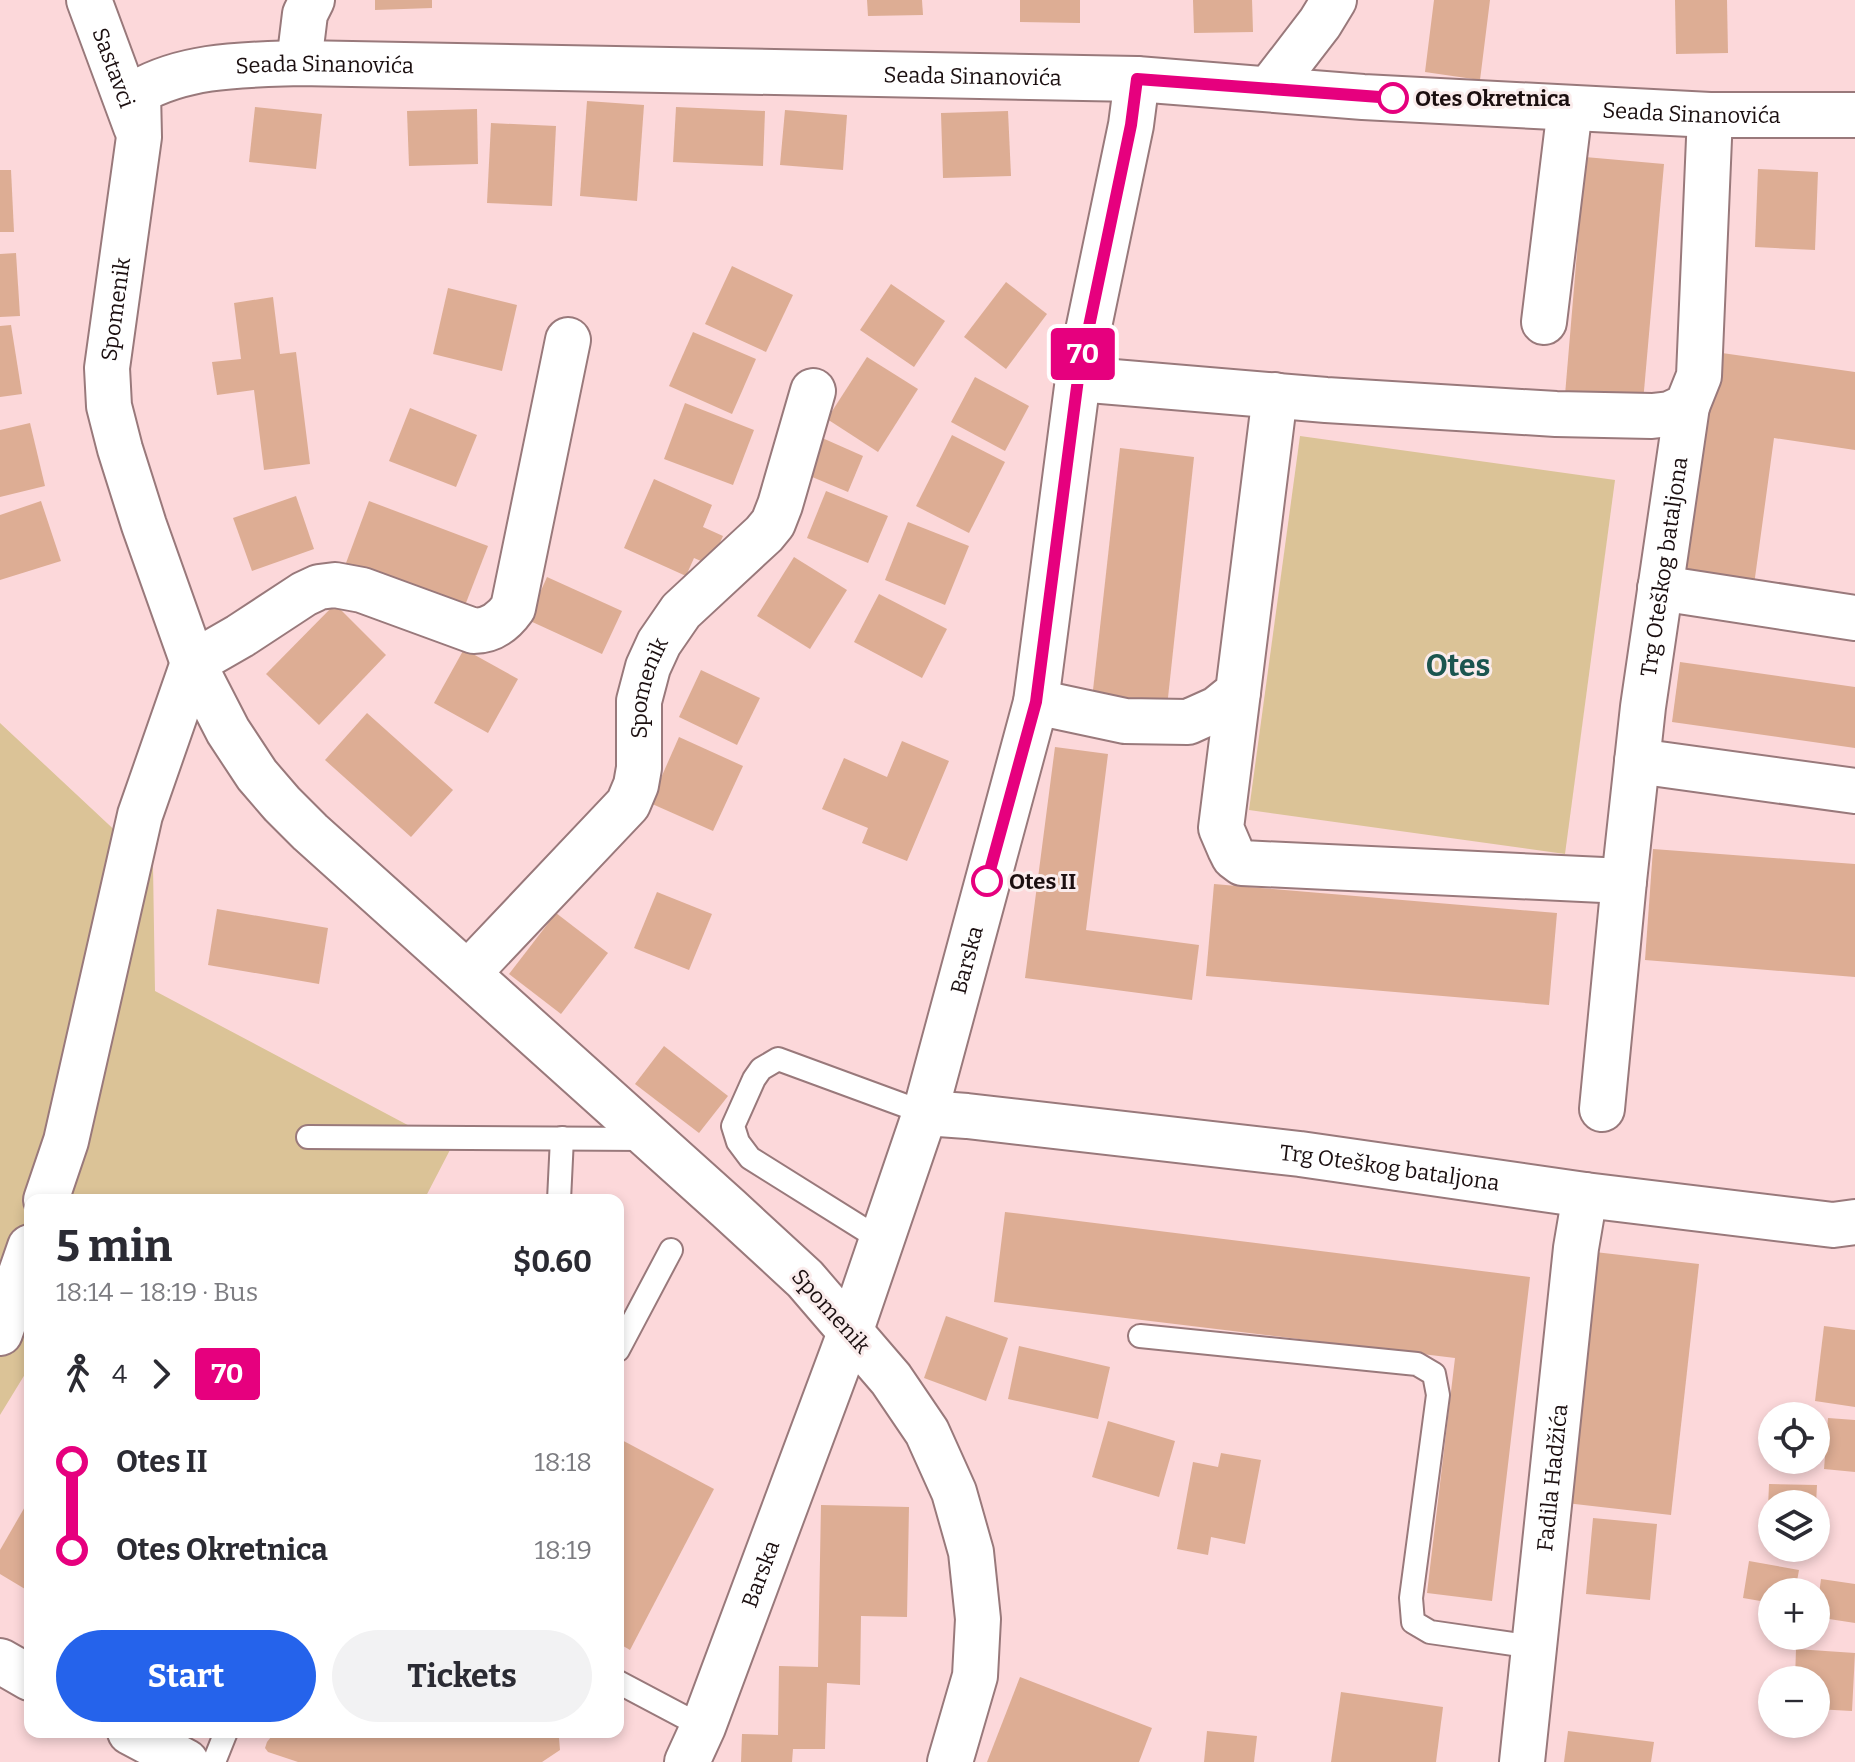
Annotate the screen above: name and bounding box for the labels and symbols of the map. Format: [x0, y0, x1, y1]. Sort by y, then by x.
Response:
street label: Sastavci [87, 24, 141, 112]
street label: Seada Sinanovića [235, 49, 414, 79]
street label: Seada Sinanovića [883, 61, 1062, 91]
marker: Otes Okretnica [1378, 83, 1408, 113]
place label: Otes Okretnica [1415, 85, 1571, 112]
street label: Seada Sinanovića [1602, 96, 1781, 129]
street label: Spomenik [95, 255, 136, 363]
line badge: 70 [1047, 328, 1119, 380]
street label: Trg Oteškog bataljona [1634, 455, 1693, 678]
street label: Spomenik [626, 632, 674, 739]
district label: Otes [1426, 648, 1490, 684]
marker: Otes II [972, 866, 1002, 896]
place label: Otes II [1009, 868, 1076, 895]
street label: Barska [944, 923, 988, 997]
street label: Trg Oteškog bataljona [1278, 1138, 1502, 1196]
street label: Spomenik [786, 1263, 876, 1359]
street label: Fadila Hadžića [1531, 1402, 1573, 1553]
street label: Barska [735, 1536, 785, 1611]

